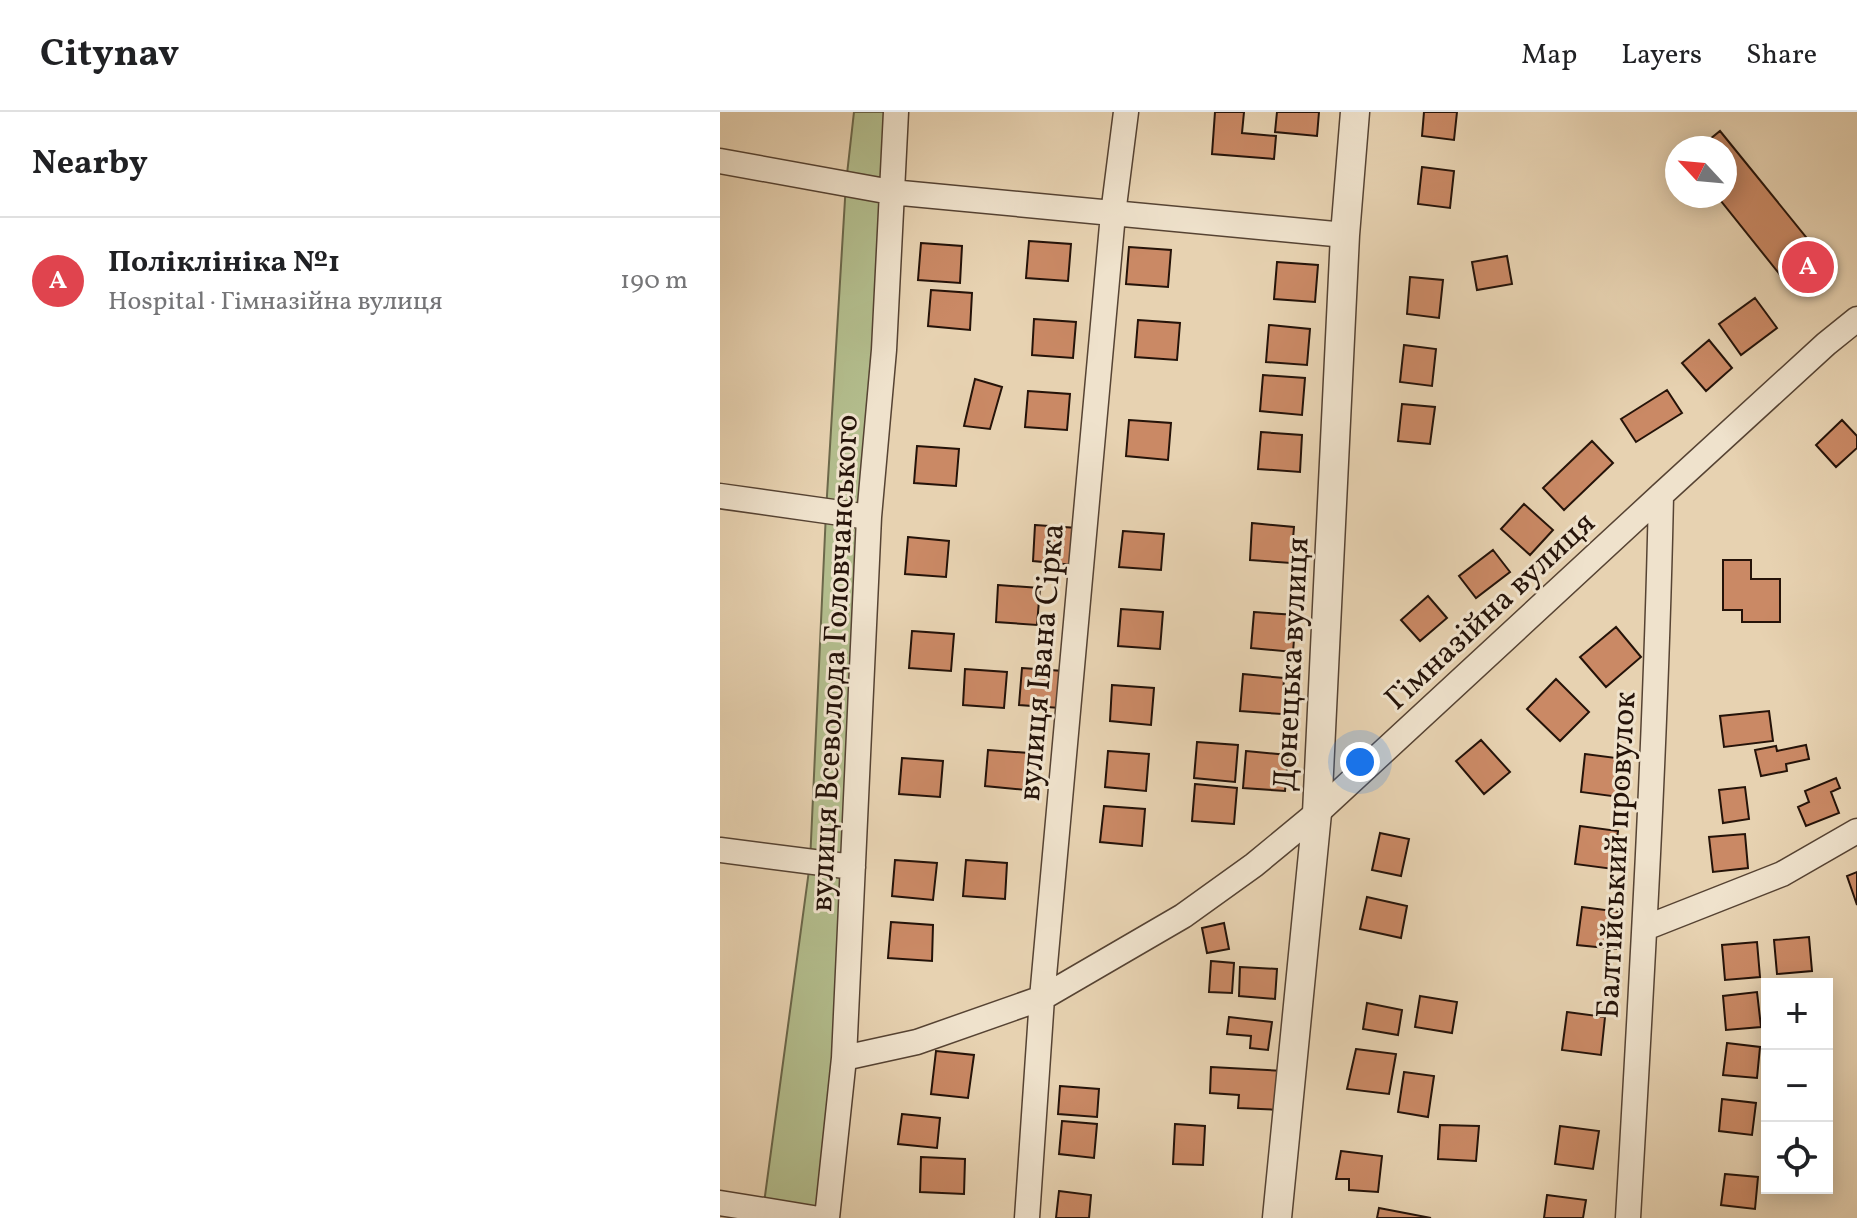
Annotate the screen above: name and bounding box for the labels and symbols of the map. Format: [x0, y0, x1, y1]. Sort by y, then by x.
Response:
north arrow [1665, 136, 1737, 208]
pin: A [1782, 237, 1834, 297]
street label: вулиця Всеволода Головчанського [801, 413, 871, 913]
street label: Гімназійна вулиця [1376, 503, 1606, 721]
street label: вулиця Івана Сірка [1009, 522, 1077, 803]
street label: Донецька вулиця [1264, 536, 1322, 792]
street label: Балтійський провулок [1587, 691, 1649, 1020]
your location [1340, 742, 1380, 782]

